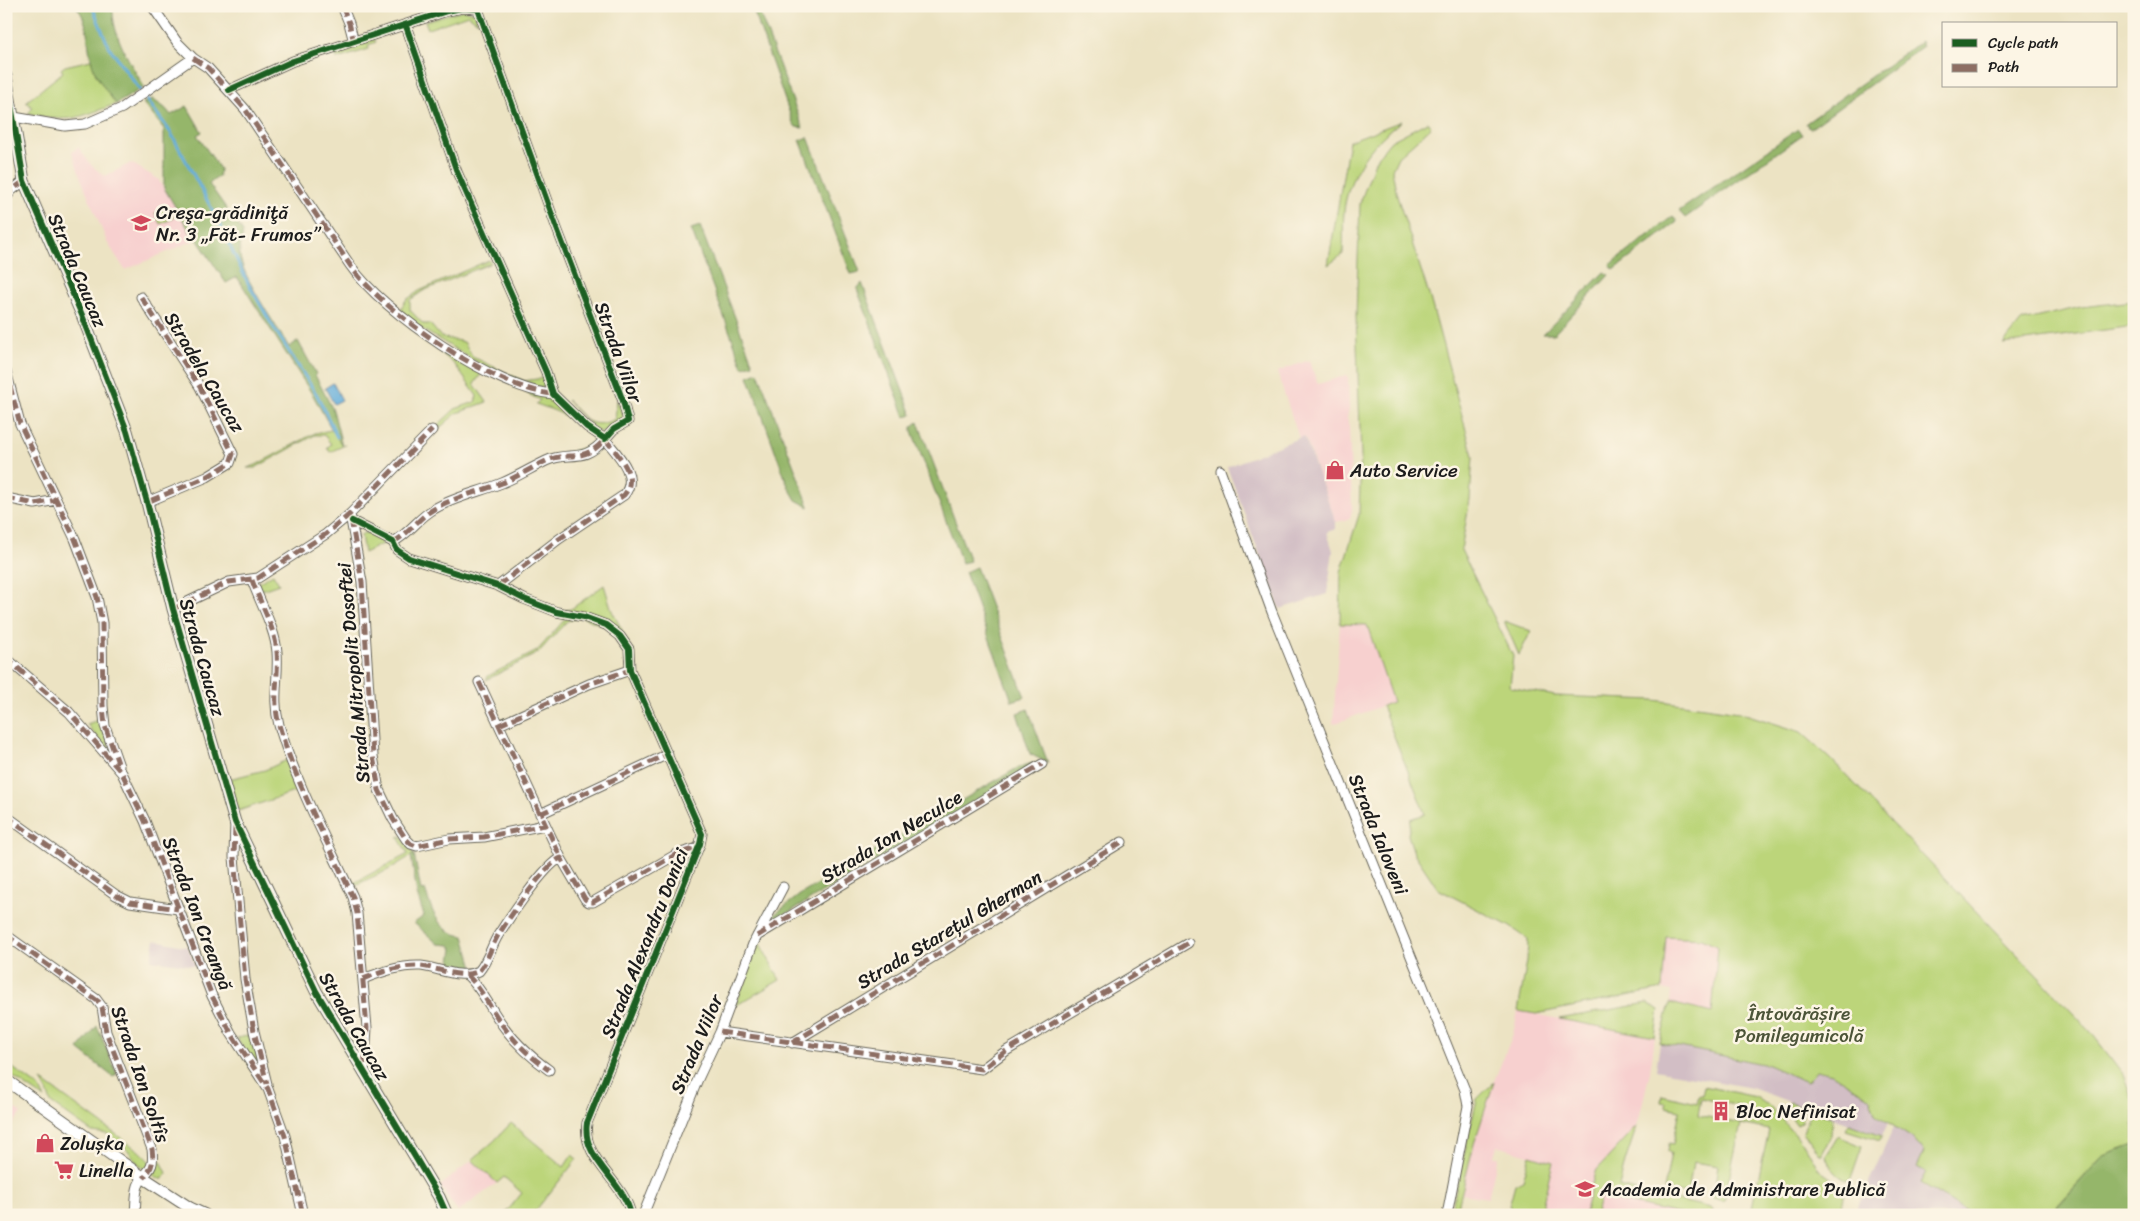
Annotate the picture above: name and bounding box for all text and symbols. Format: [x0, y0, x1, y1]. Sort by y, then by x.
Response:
legend [1942, 22, 2118, 88]
text: Cycle path [1988, 30, 2059, 56]
text: Path [1988, 54, 2019, 80]
place label: Creşa-grădiniţă Nr. 3 „Făt- Frumos” [156, 196, 322, 251]
street label: Strada Caucaz [39, 208, 117, 334]
school or university icon: Creşa-grădiniţă Nr. 3 „Făt- Frumos” [130, 212, 152, 234]
street label: Strada Viilor [585, 297, 652, 409]
street label: Stradela Caucaz [155, 305, 254, 440]
place label: Auto Service [1349, 454, 1458, 487]
shop icon: Auto Service [1324, 459, 1346, 481]
street label: Strada Mitropolit Dosoftei [327, 561, 380, 784]
street label: Strada Caucaz [170, 594, 235, 721]
street label: Strada Ialoveni [1339, 768, 1418, 901]
street label: Strada Ion Neculce [814, 781, 969, 892]
street label: Strada Ion Creangă [153, 831, 243, 996]
street label: Strada Alexandru Donici [591, 842, 698, 1043]
street label: Strada Starețul Gherman [850, 861, 1048, 998]
street label: Strada Caucaz [310, 965, 400, 1088]
street label: Strada Viilor [661, 988, 733, 1099]
park label: Întovărășire Pomilegumicolă [1734, 997, 1865, 1052]
street label: Strada Ion Soltîs [102, 1001, 180, 1147]
place label: Bloc Nefinisat [1736, 1095, 1857, 1128]
building icon: Bloc Nefinisat [1710, 1100, 1732, 1122]
place label: Zolușka [60, 1127, 124, 1160]
shop icon: Zolușka [34, 1132, 56, 1154]
place label: Linella [79, 1154, 134, 1187]
supermarket icon: Linella [53, 1159, 75, 1181]
place label: Academia de Administrare Publică [1599, 1173, 1887, 1206]
school or university icon: Academia de Administrare Publică [1574, 1178, 1596, 1200]

